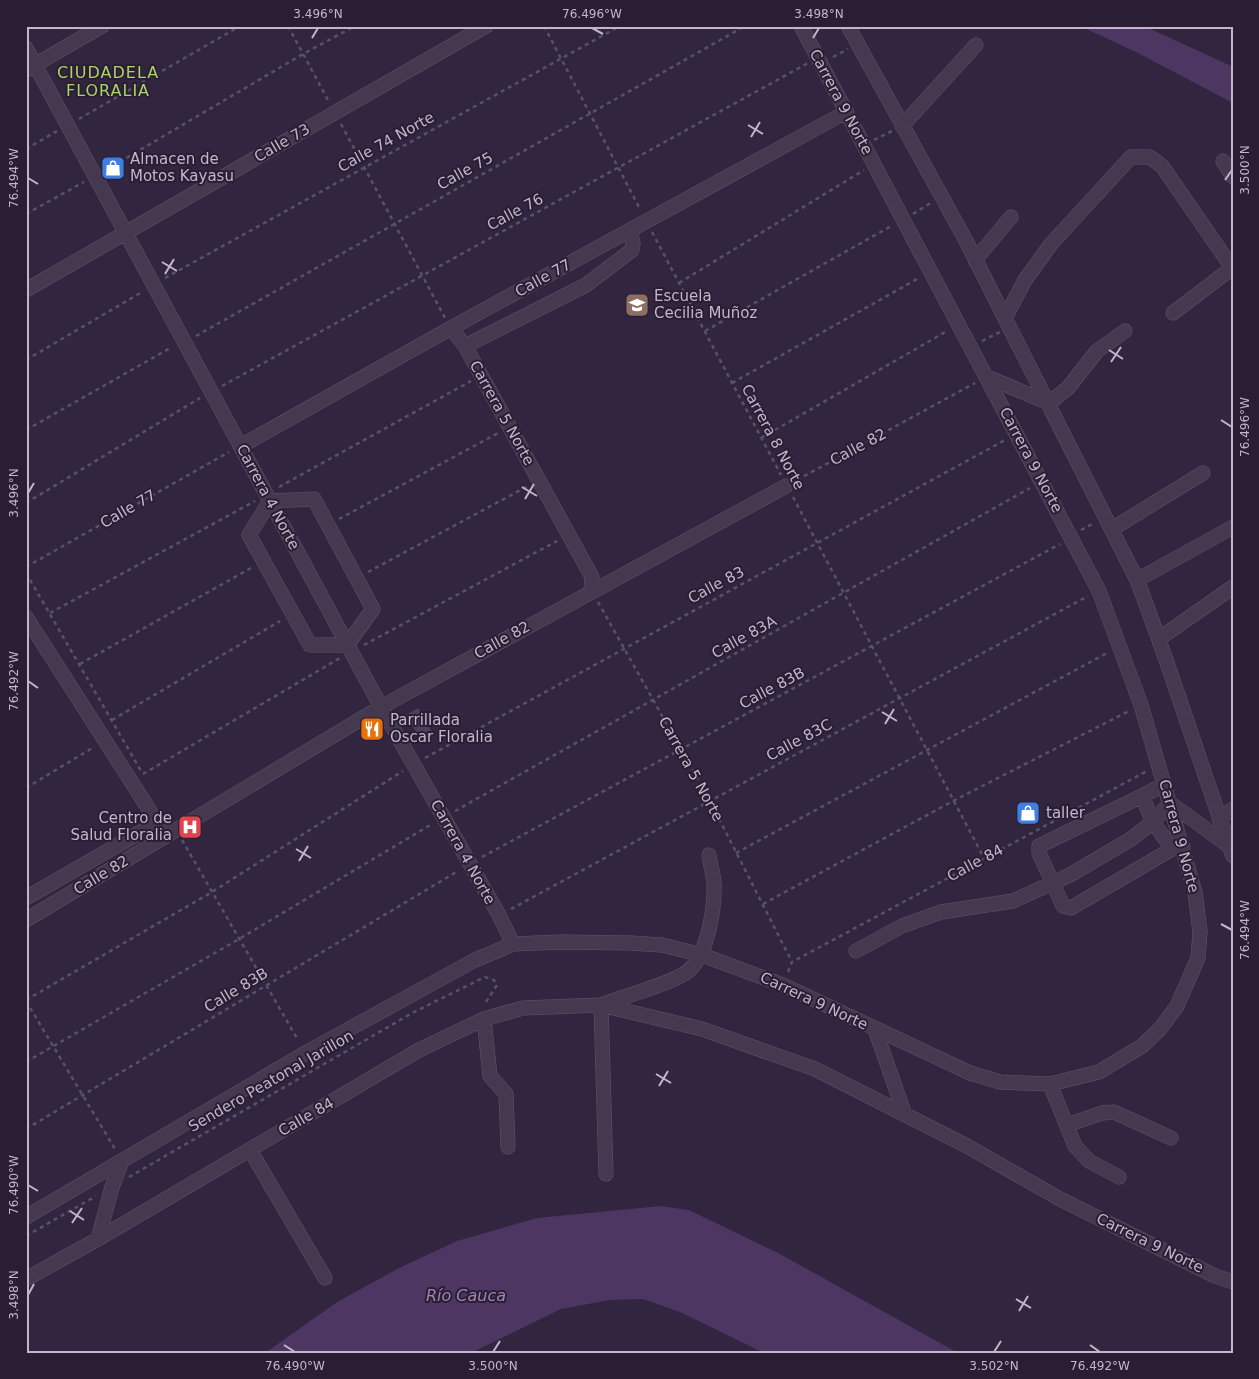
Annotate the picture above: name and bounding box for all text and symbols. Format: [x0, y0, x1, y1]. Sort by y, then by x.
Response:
text: 3.496°N [293, 7, 343, 21]
text: 76.496°W [562, 7, 622, 21]
text: 3.498°N [794, 7, 844, 21]
street label: Carrera 9 Norte [806, 46, 876, 158]
district label: CIUDADELA FLORALIA [57, 63, 159, 100]
street label: Calle 74 Norte [335, 108, 437, 176]
street label: Calle 73 [251, 120, 313, 166]
text: 3.500°N [1238, 145, 1252, 195]
text: 76.494°W [7, 148, 21, 208]
street label: Calle 75 [434, 148, 496, 194]
place label: Almacen de Motos Kayasu [130, 150, 234, 185]
shop icon: Almacen de Motos Kayasu [100, 155, 126, 181]
street label: Calle 76 [484, 190, 546, 234]
street label: Calle 77 [512, 255, 574, 301]
place label: Escuela Cecilia Muñoz [654, 287, 758, 322]
school or university icon: Escuela Cecilia Muñoz [624, 292, 650, 318]
street label: Carrera 5 Norte [466, 358, 538, 468]
street label: Carrera 8 Norte [738, 381, 808, 493]
text: 76.496°W [1238, 397, 1252, 457]
street label: Carrera 9 Norte [996, 404, 1066, 516]
street label: Calle 82 [827, 425, 889, 469]
street label: Carrera 4 Norte [233, 441, 303, 553]
text: 3.496°N [7, 468, 21, 518]
street label: Calle 77 [97, 486, 159, 532]
street label: Calle 83 [685, 563, 747, 607]
street label: Calle 83A [708, 611, 780, 662]
street label: Calle 82 [471, 617, 533, 663]
text: 76.492°W [7, 651, 21, 711]
street label: Calle 83B [736, 663, 808, 713]
place label: Parrillada Oscar Floralia [390, 711, 493, 746]
street label: Carrera 5 Norte [655, 714, 727, 824]
street label: Calle 83C [763, 715, 835, 765]
restaurant icon: Parrillada Oscar Floralia [359, 716, 385, 742]
street label: Carrera 9 Norte [1155, 777, 1203, 895]
street label: Carrera 4 Norte [427, 797, 499, 907]
shop icon: taller [1015, 800, 1041, 826]
place label: taller [1046, 804, 1086, 822]
place label: Centro de Salud Floralia [70, 809, 172, 844]
hospital icon: Centro de Salud Floralia [177, 814, 203, 840]
street label: Calle 84 [944, 841, 1006, 885]
street label: Calle 82 [70, 852, 132, 898]
text: 76.494°W [1238, 900, 1252, 960]
street label: Calle 83B [201, 964, 271, 1016]
street label: Carrera 9 Norte [757, 968, 871, 1034]
street label: Sendero Peatonal Jarillon [185, 1026, 357, 1136]
street label: Calle 84 [275, 1094, 337, 1140]
text: 76.490°W [7, 1155, 21, 1215]
street label: Carrera 9 Norte [1094, 1209, 1206, 1277]
text: 3.498°N [7, 1270, 21, 1320]
water label: Río Cauca [426, 1286, 506, 1305]
text: 76.490°W [265, 1359, 325, 1373]
text: 3.500°N [468, 1359, 518, 1373]
text: 3.502°N [969, 1359, 1019, 1373]
text: 76.492°W [1070, 1359, 1130, 1373]

